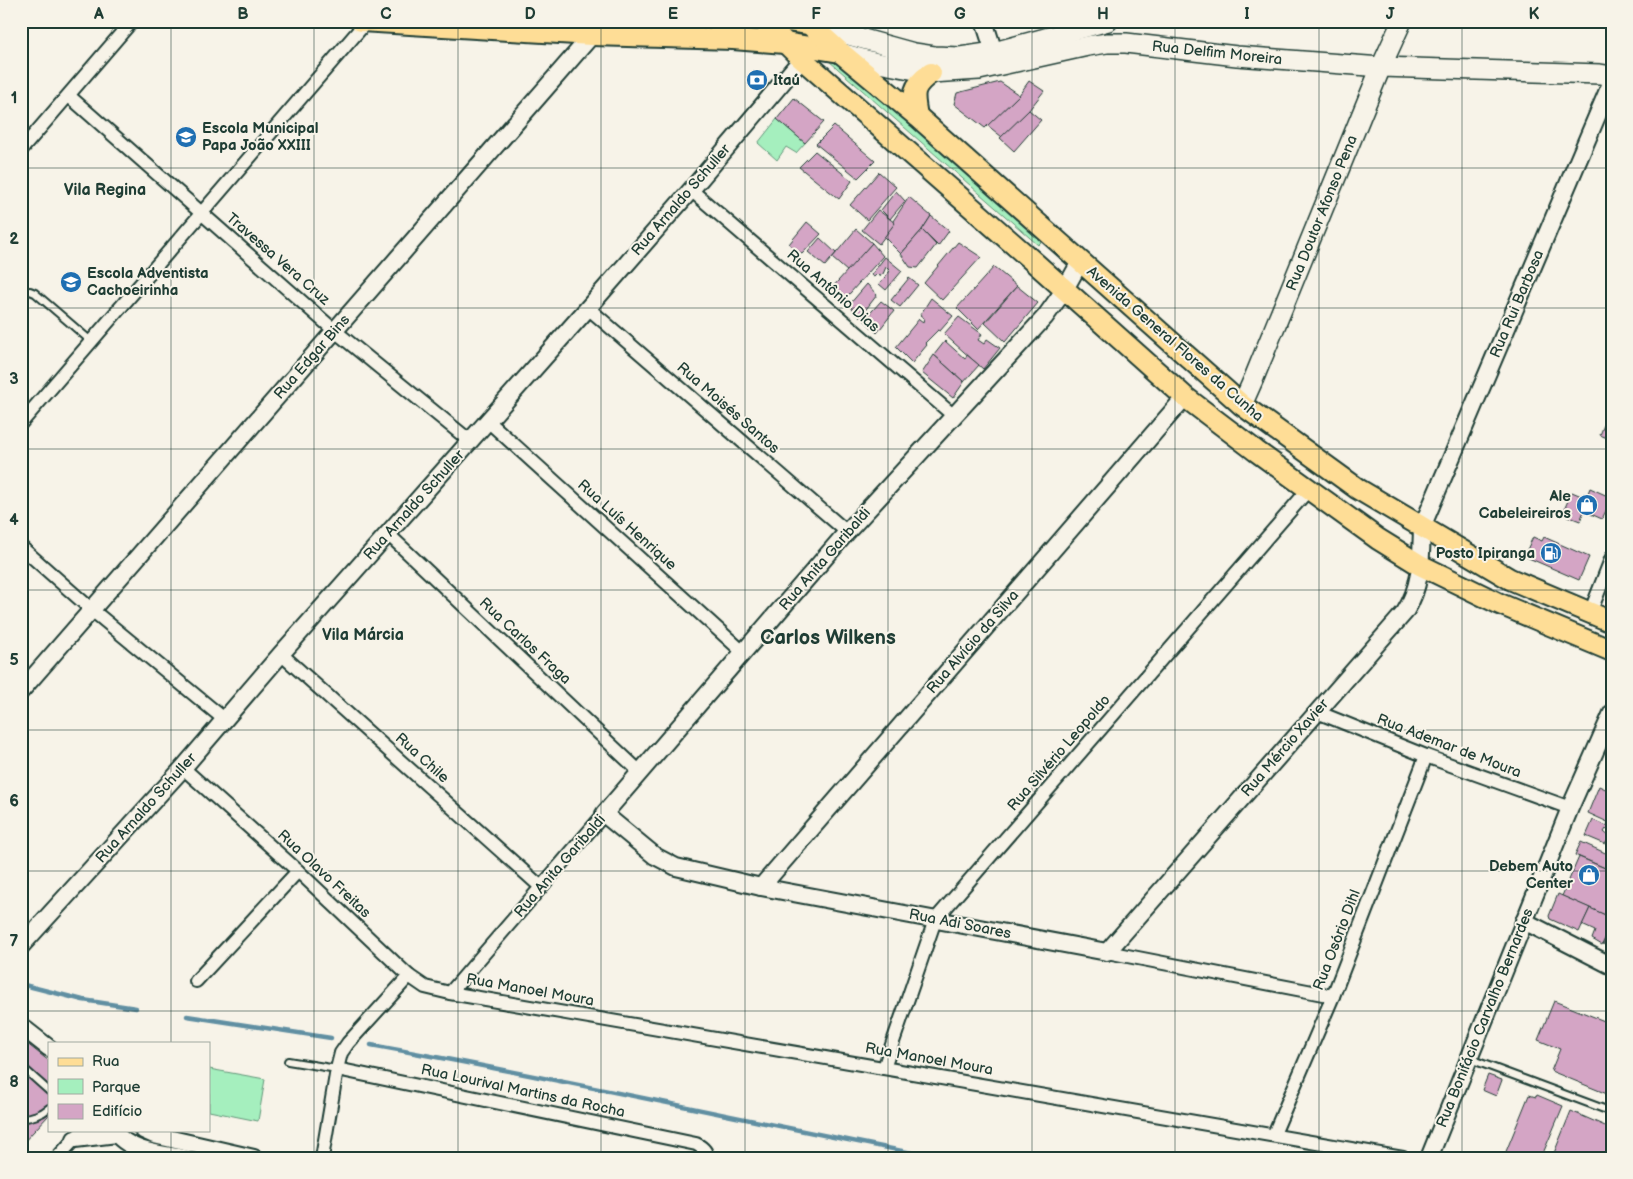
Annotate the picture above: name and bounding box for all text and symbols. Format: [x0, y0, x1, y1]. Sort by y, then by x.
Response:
text: A [93, 5, 104, 24]
text: B [237, 5, 249, 24]
text: C [380, 5, 392, 24]
text: D [524, 5, 536, 24]
text: E [668, 5, 678, 24]
text: F [811, 5, 821, 24]
text: G [954, 5, 966, 24]
text: H [1097, 5, 1109, 24]
text: I [1244, 5, 1250, 24]
text: J [1386, 5, 1395, 24]
text: K [1529, 5, 1540, 24]
street label: Rua Delfim Moreira [1151, 37, 1283, 69]
bank icon: Itaú [745, 68, 769, 92]
place label: Itaú [773, 71, 800, 90]
text: 1 [11, 89, 17, 108]
place label: Escola Municipal Papa João XXIII [202, 119, 319, 155]
school or university icon: Escola Municipal Papa João XXIII [174, 125, 198, 149]
street label: Rua Doutor Afonso Pena [1282, 132, 1362, 294]
street label: Rua Arnaldo Schuller [627, 140, 735, 260]
district label: Vila Regina [64, 181, 146, 200]
street label: Travessa Vera Cruz [222, 209, 334, 310]
text: 2 [9, 230, 19, 249]
street label: Rua Antônio Dias [783, 246, 884, 337]
street label: Rua Rui Barbosa [1486, 247, 1548, 361]
street label: Avenida General Flores da Cunha [1083, 262, 1267, 426]
place label: Escola Adventista Cachoeirinha [87, 264, 209, 300]
school or university icon: Escola Adventista Cachoeirinha [59, 270, 83, 294]
street label: Rua Edgar Bins [270, 310, 354, 403]
street label: Rua Moisés Santos [673, 358, 784, 458]
text: 3 [9, 370, 19, 389]
street label: Rua Arnaldo Schuller [360, 446, 469, 564]
street label: Rua Luís Henrique [574, 476, 681, 575]
place label: Ale Cabeleireiros [1479, 487, 1571, 523]
shop icon: Ale Cabeleireiros [1575, 493, 1599, 517]
street label: Rua Anita Garibaldi [775, 504, 875, 614]
text: 4 [9, 511, 19, 530]
fuel station icon: Posto Ipiranga [1539, 541, 1563, 565]
place label: Posto Ipiranga [1436, 544, 1535, 563]
street label: Rua Alvício da Silva [923, 586, 1023, 698]
street label: Rua Carlos Fraga [475, 593, 575, 689]
district label: Vila Márcia [322, 626, 404, 645]
district label: Carlos Wilkens [760, 626, 896, 650]
text: 5 [9, 651, 19, 670]
street label: Rua Silvério Leopoldo [1003, 691, 1115, 815]
street label: Rua Mércio Xavier [1237, 695, 1333, 801]
street label: Rua Ademar de Moura [1374, 710, 1524, 782]
street label: Rua Chile [391, 729, 453, 787]
street label: Rua Arnaldo Schuller [92, 749, 201, 867]
text: 6 [9, 792, 19, 811]
street label: Rua Anita Garibaldi [510, 811, 610, 921]
street label: Rua Olavo Freitas [273, 826, 375, 923]
place label: Debem Auto Center [1489, 857, 1574, 893]
shop icon: Debem Auto Center [1577, 863, 1601, 887]
street label: Rua Osório Dihl [1309, 887, 1365, 993]
street label: Rua Adi Soares [907, 905, 1013, 943]
street label: Rua Bonifácio Carvalho Bernardes [1432, 905, 1538, 1130]
text: 7 [10, 932, 19, 951]
street label: Rua Manoel Moura [465, 969, 595, 1011]
street label: Rua Manoel Moura [864, 1038, 994, 1080]
legend [48, 1042, 210, 1132]
text: Rua [92, 1052, 120, 1071]
street label: Rua Lourival Martins da Rocha [419, 1060, 627, 1122]
text: 8 [9, 1073, 19, 1092]
text: Parque [92, 1078, 141, 1097]
text: Edifício [92, 1102, 142, 1121]

